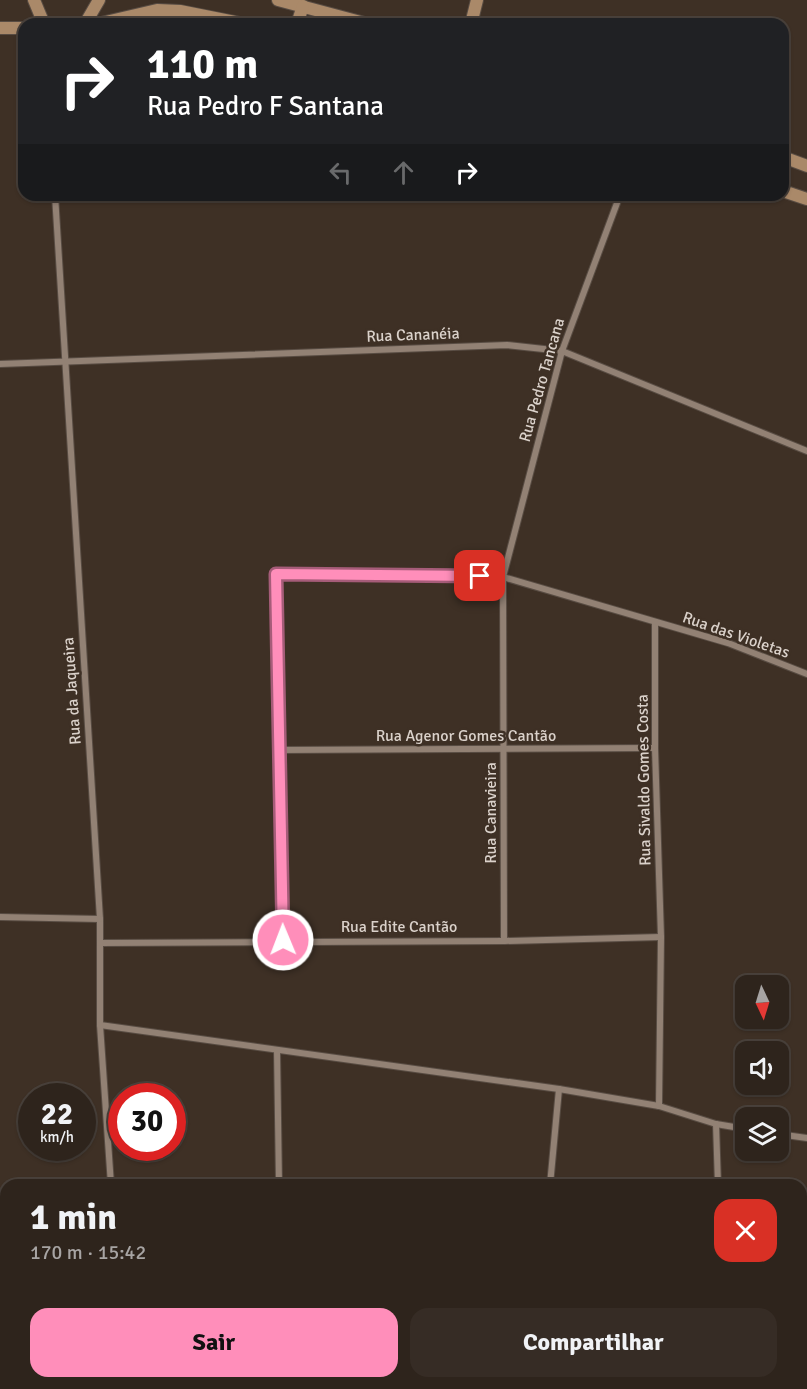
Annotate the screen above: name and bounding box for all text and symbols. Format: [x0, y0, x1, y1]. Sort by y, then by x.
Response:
text: 110 m [147, 39, 258, 90]
icon: right [48, 42, 126, 120]
text: Rua Pedro F Santana [147, 90, 384, 123]
icon: left [324, 156, 357, 189]
icon: ahead [387, 156, 420, 189]
icon: right [450, 156, 483, 189]
street label: Rua Pedro Tancana [515, 316, 569, 444]
street label: Rua Cananéia [366, 323, 460, 347]
pin [454, 550, 505, 601]
icon: arrive [463, 559, 496, 592]
street label: Rua das Violetas [680, 607, 792, 663]
street label: Rua da Jaqueira [58, 636, 86, 746]
street label: Rua Sivaldo Gomes Costa [633, 694, 655, 866]
street label: Rua Agenor Gomes Cantão [376, 726, 556, 746]
street label: Rua Canavieira [481, 762, 501, 864]
position arrow [251, 908, 315, 972]
street label: Rua Edite Cantão [341, 917, 457, 937]
north arrow [735, 975, 789, 1029]
map controls [735, 975, 789, 1161]
button: sound [735, 1041, 789, 1095]
speed limit sign: 30 [108, 1083, 186, 1161]
text: 22 [41, 1096, 73, 1133]
button: layers [735, 1107, 789, 1161]
text: km/h [40, 1128, 74, 1146]
text: 1 min [30, 1195, 117, 1240]
button: close [714, 1199, 777, 1262]
text: 170 m · 15:42 [30, 1240, 146, 1265]
button: Sair [30, 1308, 398, 1377]
button: Compartilhar [410, 1308, 777, 1377]

